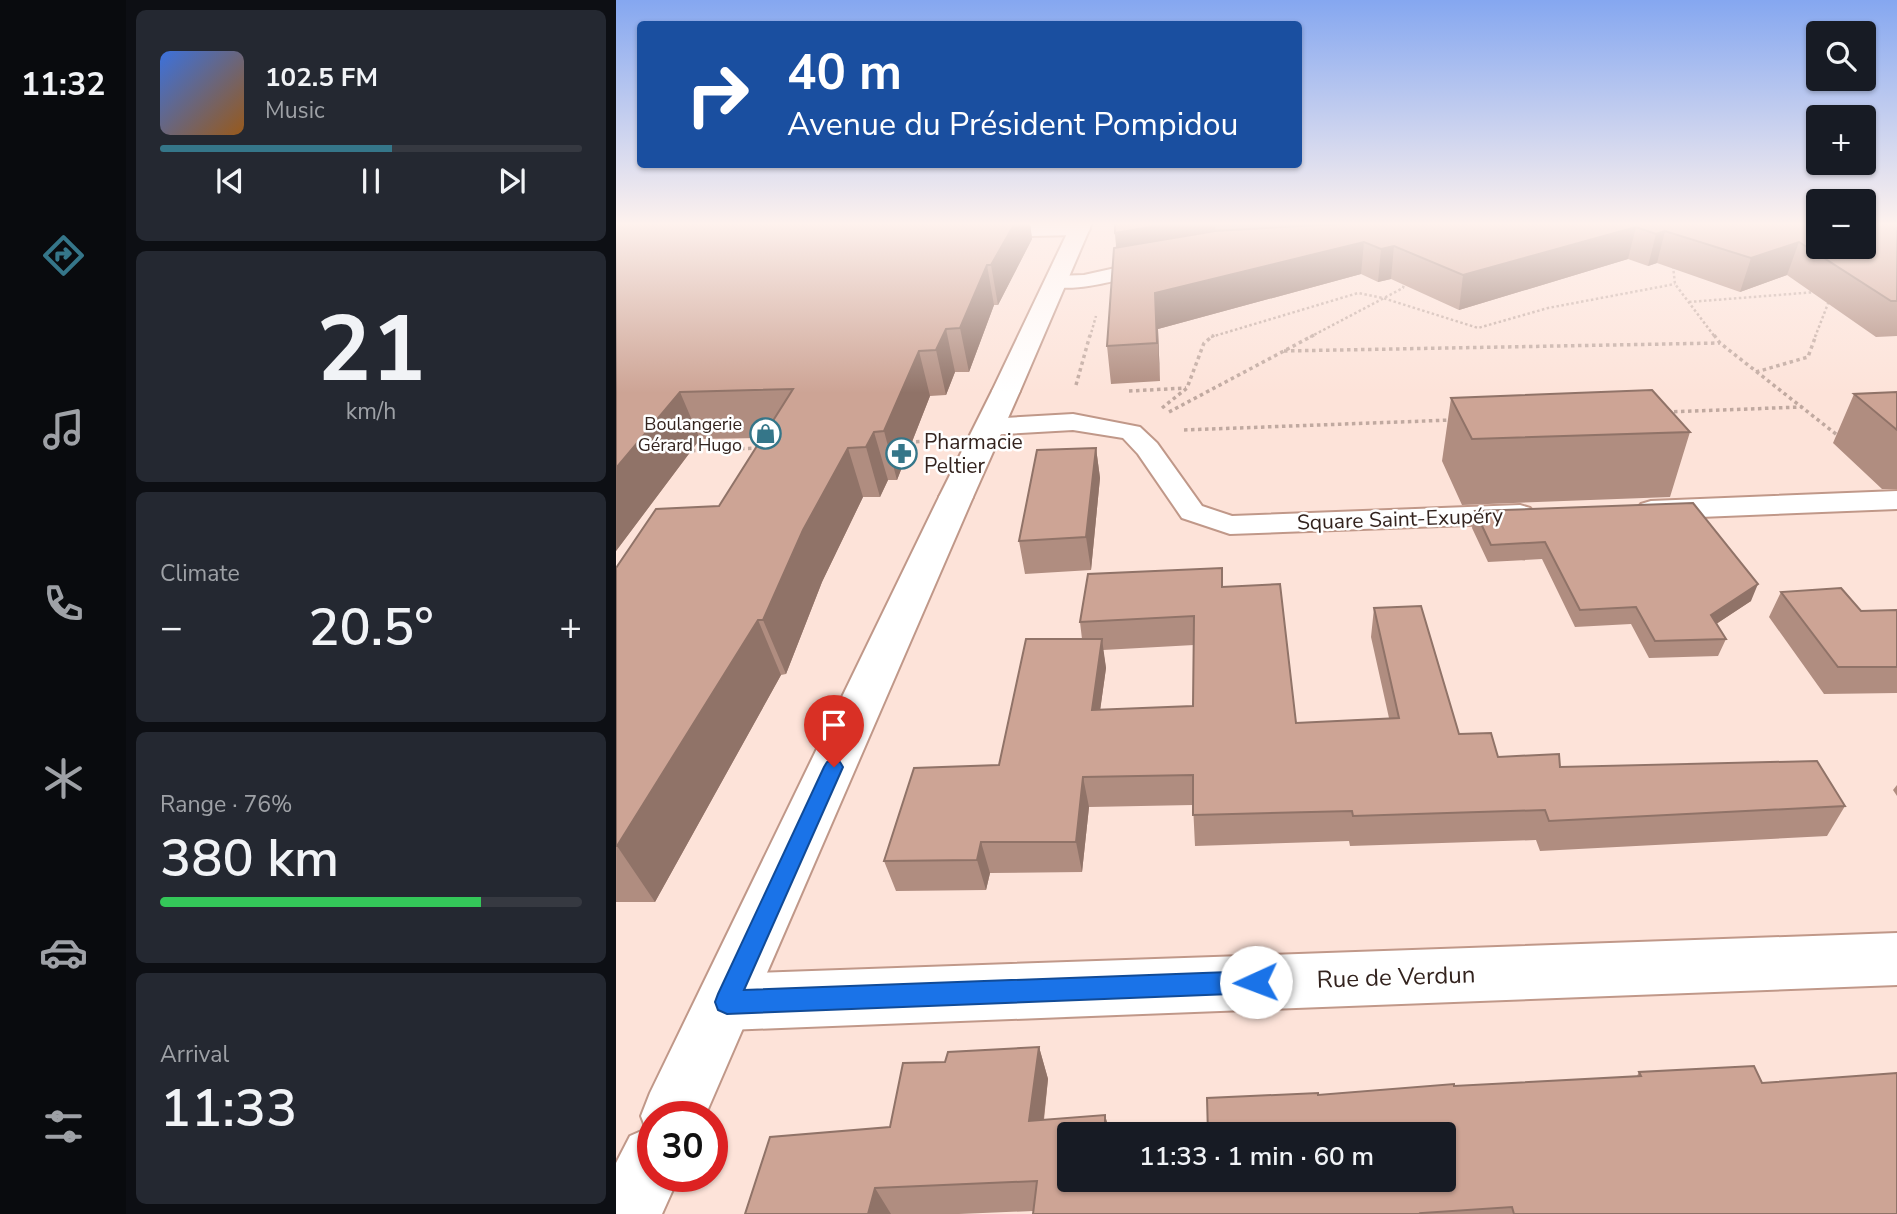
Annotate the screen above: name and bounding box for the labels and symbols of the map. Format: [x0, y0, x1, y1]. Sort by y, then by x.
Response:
place label: Boulangerie Gérard Hugo [638, 412, 742, 457]
shop icon: Boulangerie Gérard Hugo [748, 417, 782, 451]
place label: Pharmacie Peltier [924, 428, 1023, 480]
pharmacy icon: Pharmacie Peltier [884, 437, 918, 471]
street label: Square Saint-Exupéry [1296, 501, 1504, 537]
pin [804, 695, 864, 767]
position arrow [1219, 945, 1293, 1019]
street label: Rue de Verdun [1316, 958, 1476, 996]
speed limit sign: 30 [637, 1101, 728, 1192]

